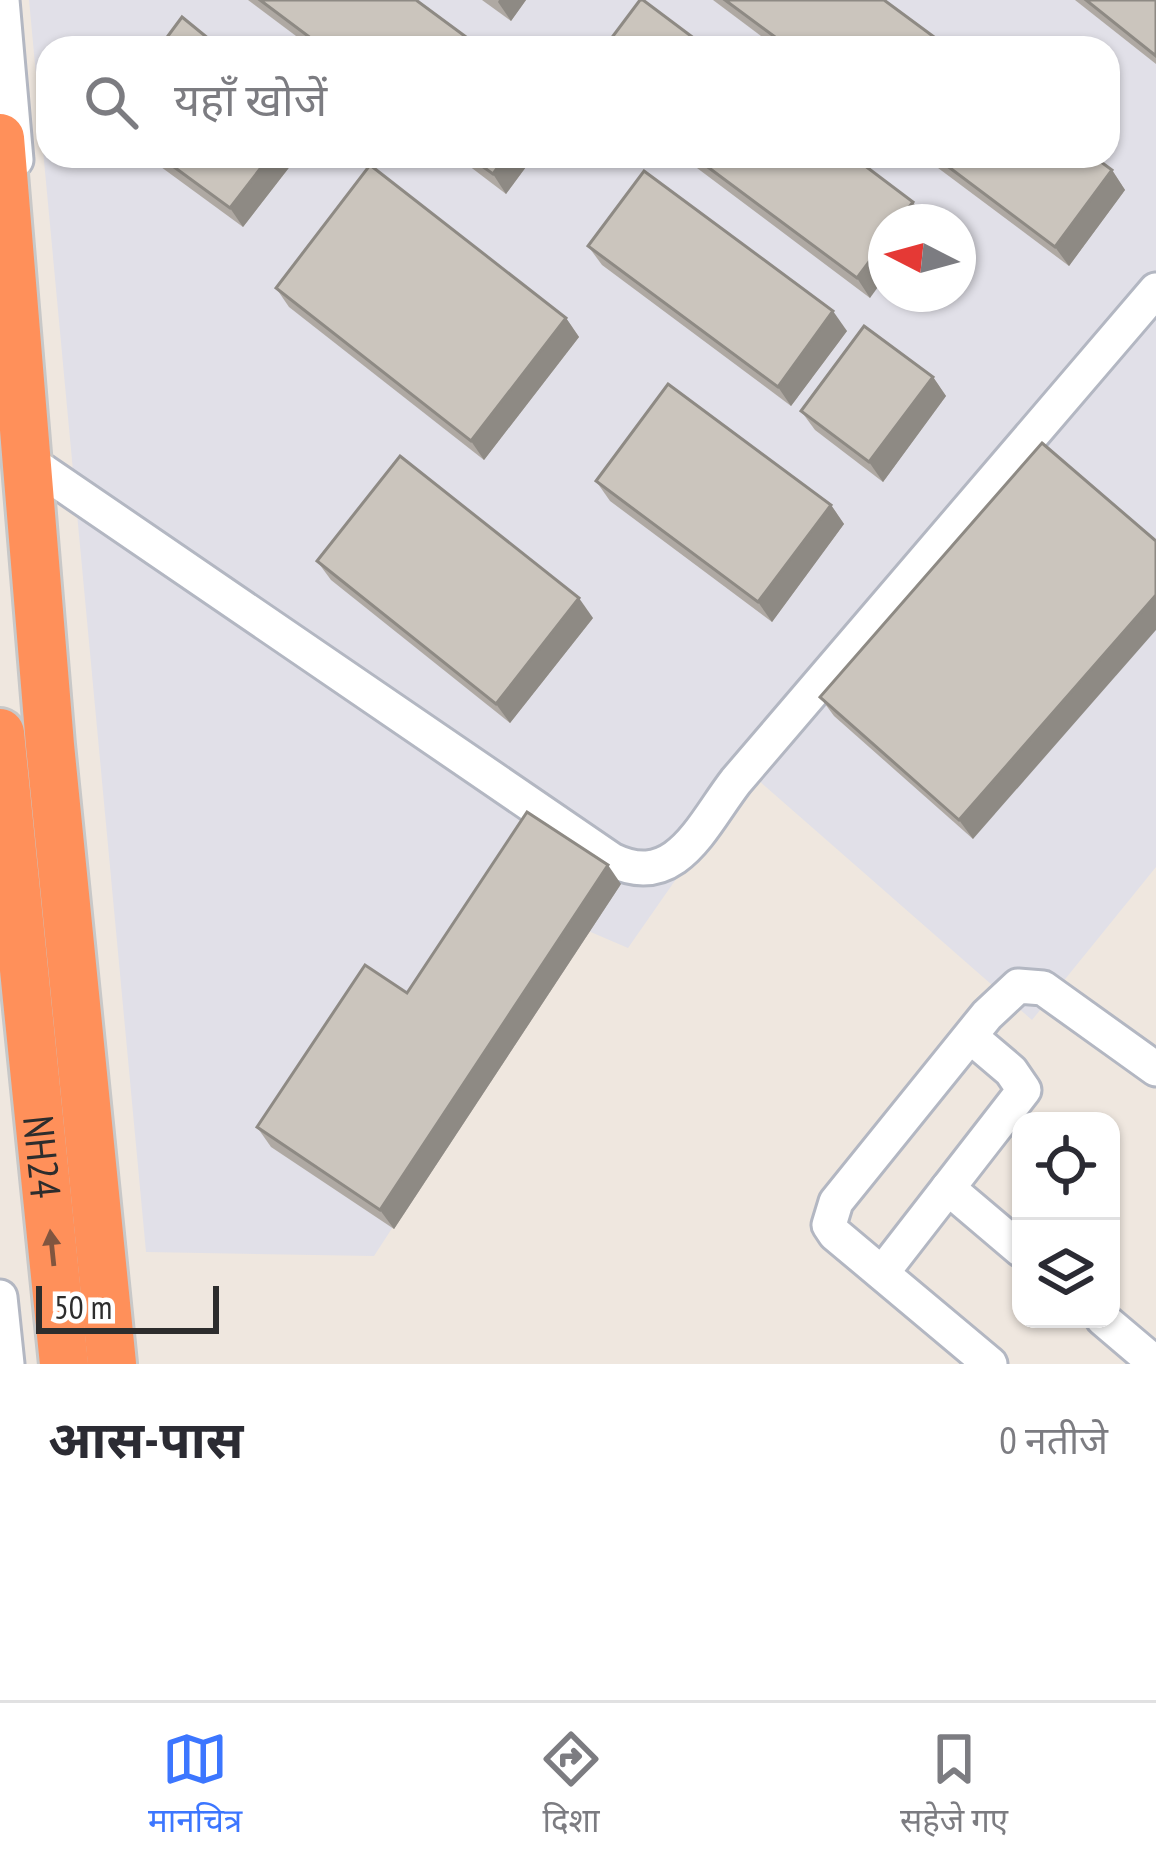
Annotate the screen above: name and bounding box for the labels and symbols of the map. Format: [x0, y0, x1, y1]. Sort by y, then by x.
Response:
north arrow [868, 204, 976, 312]
street label: NH24 [11, 1113, 75, 1201]
one-way arrow [43, 1229, 62, 1266]
scale bar [36, 1280, 219, 1333]

